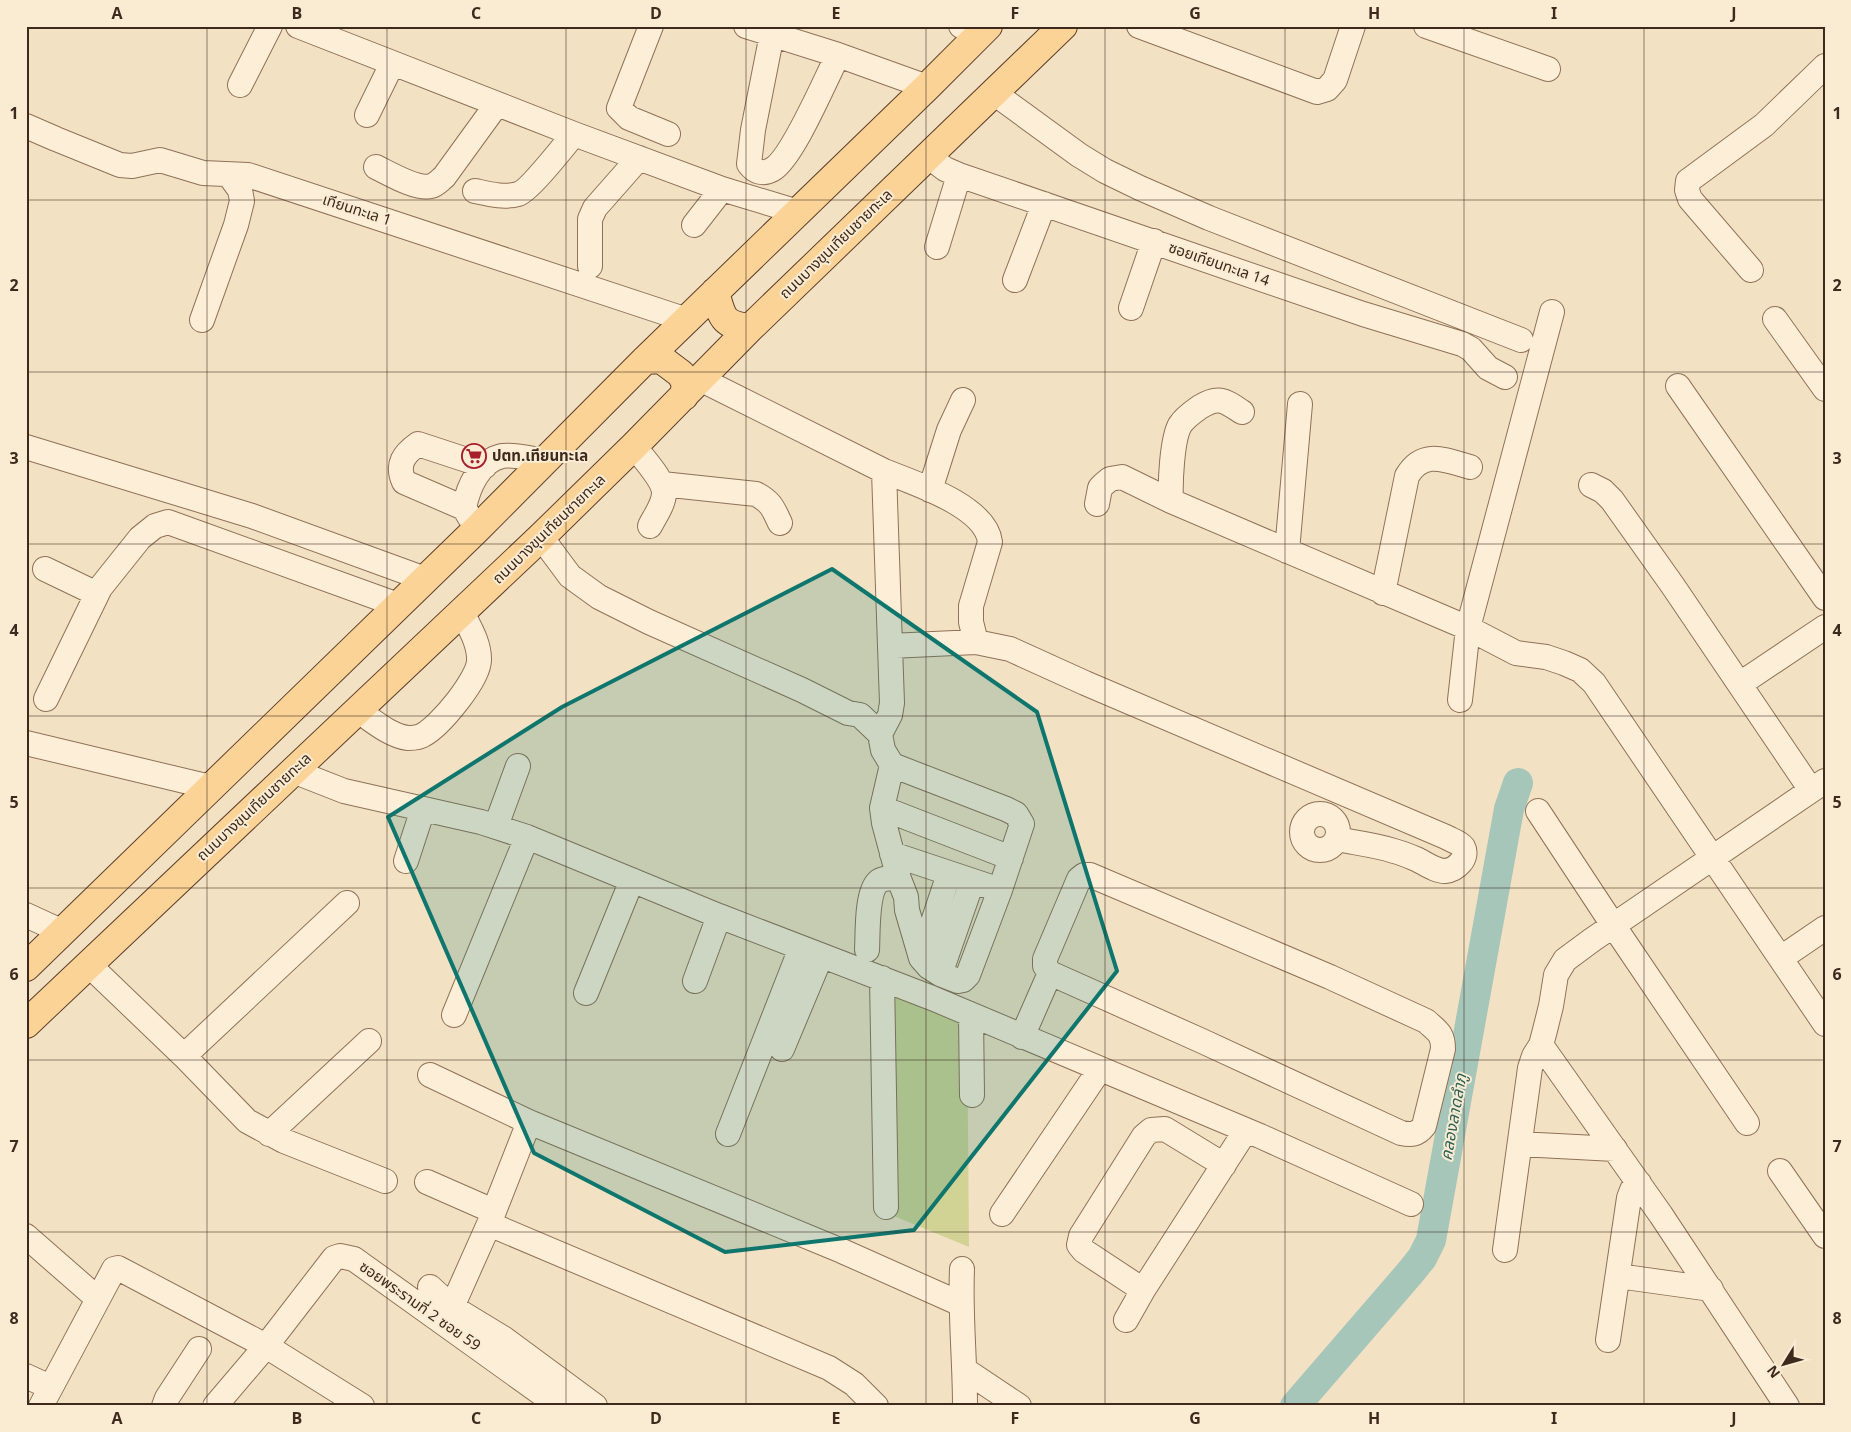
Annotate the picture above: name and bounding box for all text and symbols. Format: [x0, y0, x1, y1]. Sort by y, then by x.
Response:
text: A [111, 2, 123, 26]
text: B [292, 2, 302, 26]
text: C [471, 2, 481, 26]
text: D [650, 2, 662, 26]
text: E [832, 2, 841, 26]
text: F [1011, 2, 1019, 26]
text: G [1189, 2, 1201, 26]
text: H [1368, 2, 1380, 26]
text: I [1551, 2, 1557, 26]
text: J [1729, 2, 1737, 26]
text: 1 [9, 102, 19, 126]
text: 1 [1832, 102, 1842, 126]
street label: ถนนบางขุนเทียนชายทะเล [774, 184, 898, 305]
street label: เทียนทะเล 1 [319, 189, 394, 232]
street label: ซอยเทียนทะเล 14 [1165, 236, 1273, 293]
text: 2 [9, 274, 19, 298]
text: 2 [1832, 274, 1842, 298]
supermarket icon: ปตท.เทียนทะเล [461, 443, 487, 469]
place label: ปตท.เทียนทะเล [492, 445, 588, 468]
text: 3 [9, 447, 19, 471]
text: 3 [1832, 447, 1842, 471]
street label: ถนนบางขุนเทียนชายทะเล [487, 469, 611, 590]
text: 4 [9, 619, 19, 643]
text: 4 [1832, 619, 1842, 643]
street label: ถนนบางขุนเทียนชายทะเล [192, 748, 317, 867]
text: 5 [9, 791, 19, 815]
text: 5 [1832, 791, 1842, 815]
text: 6 [9, 963, 19, 987]
text: 6 [1832, 963, 1842, 987]
water label: คลองลาดลำภู [1435, 1071, 1474, 1162]
text: 7 [9, 1135, 19, 1159]
text: 7 [1832, 1135, 1842, 1159]
street label: ซอยพระรามที่ 2 ซอย 59 [354, 1256, 485, 1357]
text: 8 [9, 1307, 19, 1331]
text: 8 [1832, 1307, 1842, 1331]
north arrow [1758, 1340, 1808, 1390]
text: N [1762, 1361, 1786, 1382]
text: A [111, 1407, 123, 1431]
text: B [292, 1407, 302, 1431]
text: C [471, 1407, 481, 1431]
text: D [650, 1407, 662, 1431]
text: E [832, 1407, 841, 1431]
text: F [1011, 1407, 1019, 1431]
text: G [1189, 1407, 1201, 1431]
text: H [1368, 1407, 1380, 1431]
text: I [1551, 1407, 1557, 1431]
text: J [1729, 1407, 1737, 1431]

